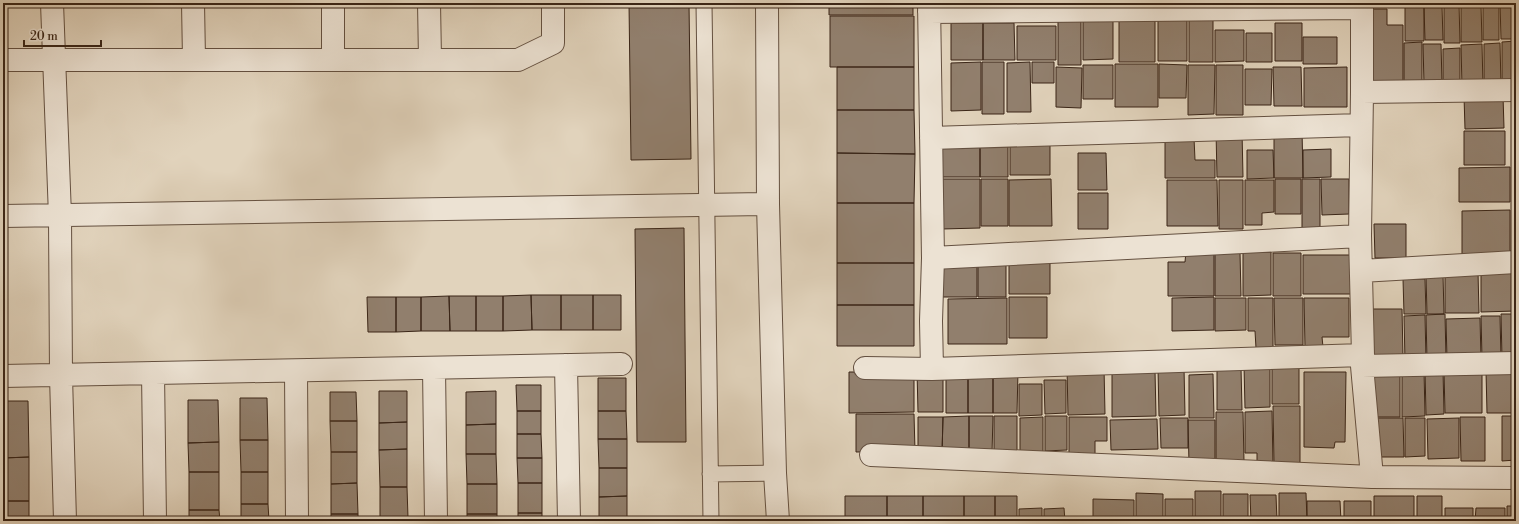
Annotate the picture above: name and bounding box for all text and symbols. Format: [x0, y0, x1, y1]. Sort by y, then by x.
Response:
scale bar [24, 22, 101, 48]
text: 20 m [30, 29, 58, 44]

